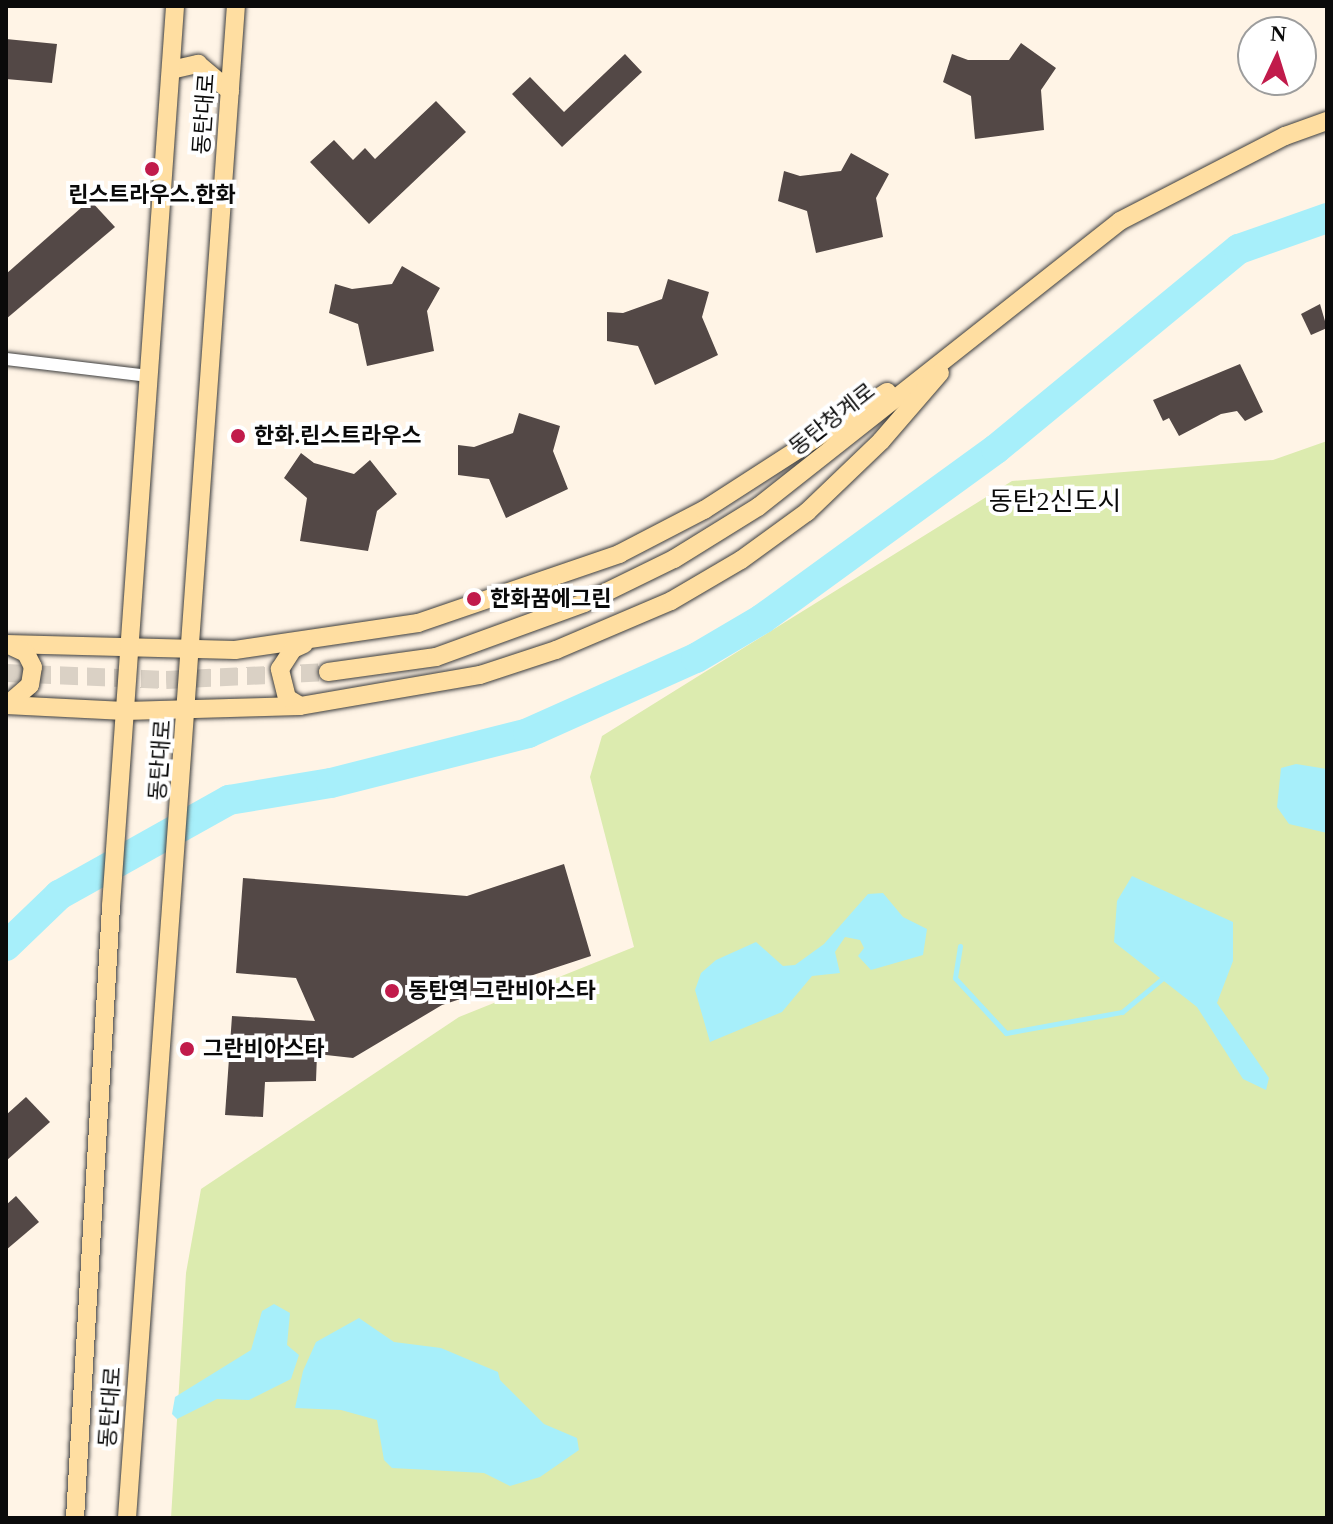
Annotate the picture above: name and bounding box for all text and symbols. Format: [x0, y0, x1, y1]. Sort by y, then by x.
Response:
north arrow [1237, 16, 1317, 96]
text: N [1270, 21, 1287, 47]
street label: 동탄대로 [188, 73, 220, 155]
marker: 린스트라우스.한화 [143, 160, 161, 178]
place label: 린스트라우스.한화 [68, 182, 236, 208]
street label: 동탄청계로 [784, 377, 880, 461]
place label: 한화.린스트라우스 [254, 423, 421, 449]
marker: 한화.린스트라우스 [229, 427, 247, 445]
district label: 동탄2신도시 [989, 486, 1121, 518]
place label: 한화꿈에그린 [490, 586, 611, 612]
marker: 한화꿈에그린 [465, 590, 483, 608]
street label: 동탄대로 [144, 719, 176, 801]
place label: 동탄역 그란비아스타 [408, 978, 596, 1004]
marker: 동탄역 그란비아스타 [383, 982, 401, 1000]
place label: 그란비아스타 [203, 1036, 324, 1062]
marker: 그란비아스타 [178, 1040, 196, 1058]
street label: 동탄대로 [94, 1366, 126, 1448]

